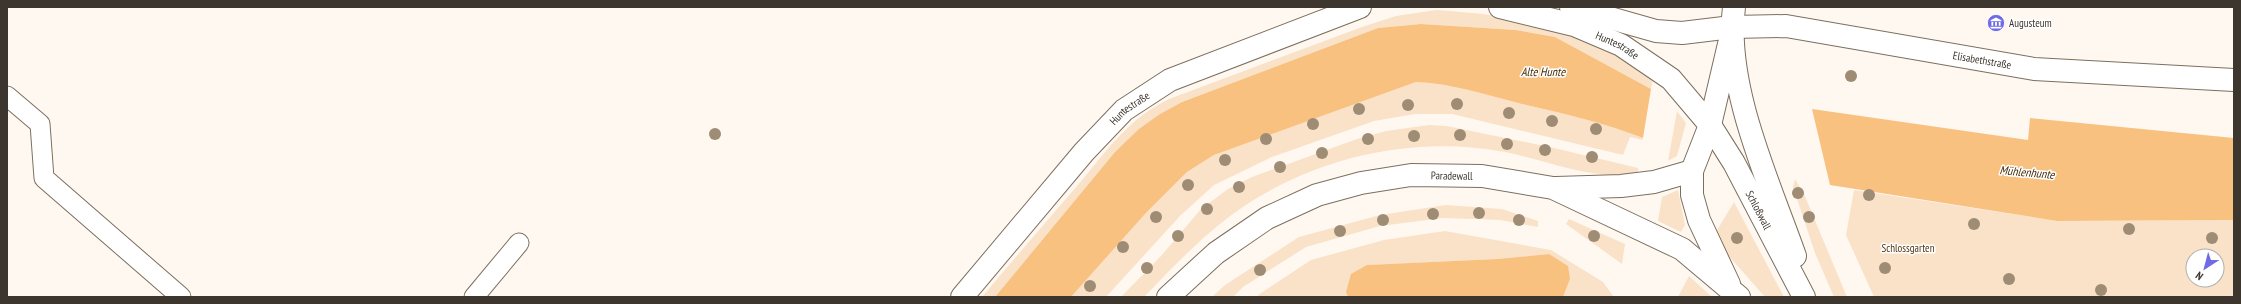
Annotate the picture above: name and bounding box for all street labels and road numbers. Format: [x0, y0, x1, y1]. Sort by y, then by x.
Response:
street label: Huntestraße [1594, 28, 1642, 62]
street label: Elisabethstraße [1952, 48, 2013, 72]
street label: Huntestraße [1106, 88, 1153, 128]
street label: Paradewall [1431, 168, 1473, 183]
street label: Schloßwall [1743, 188, 1775, 232]

